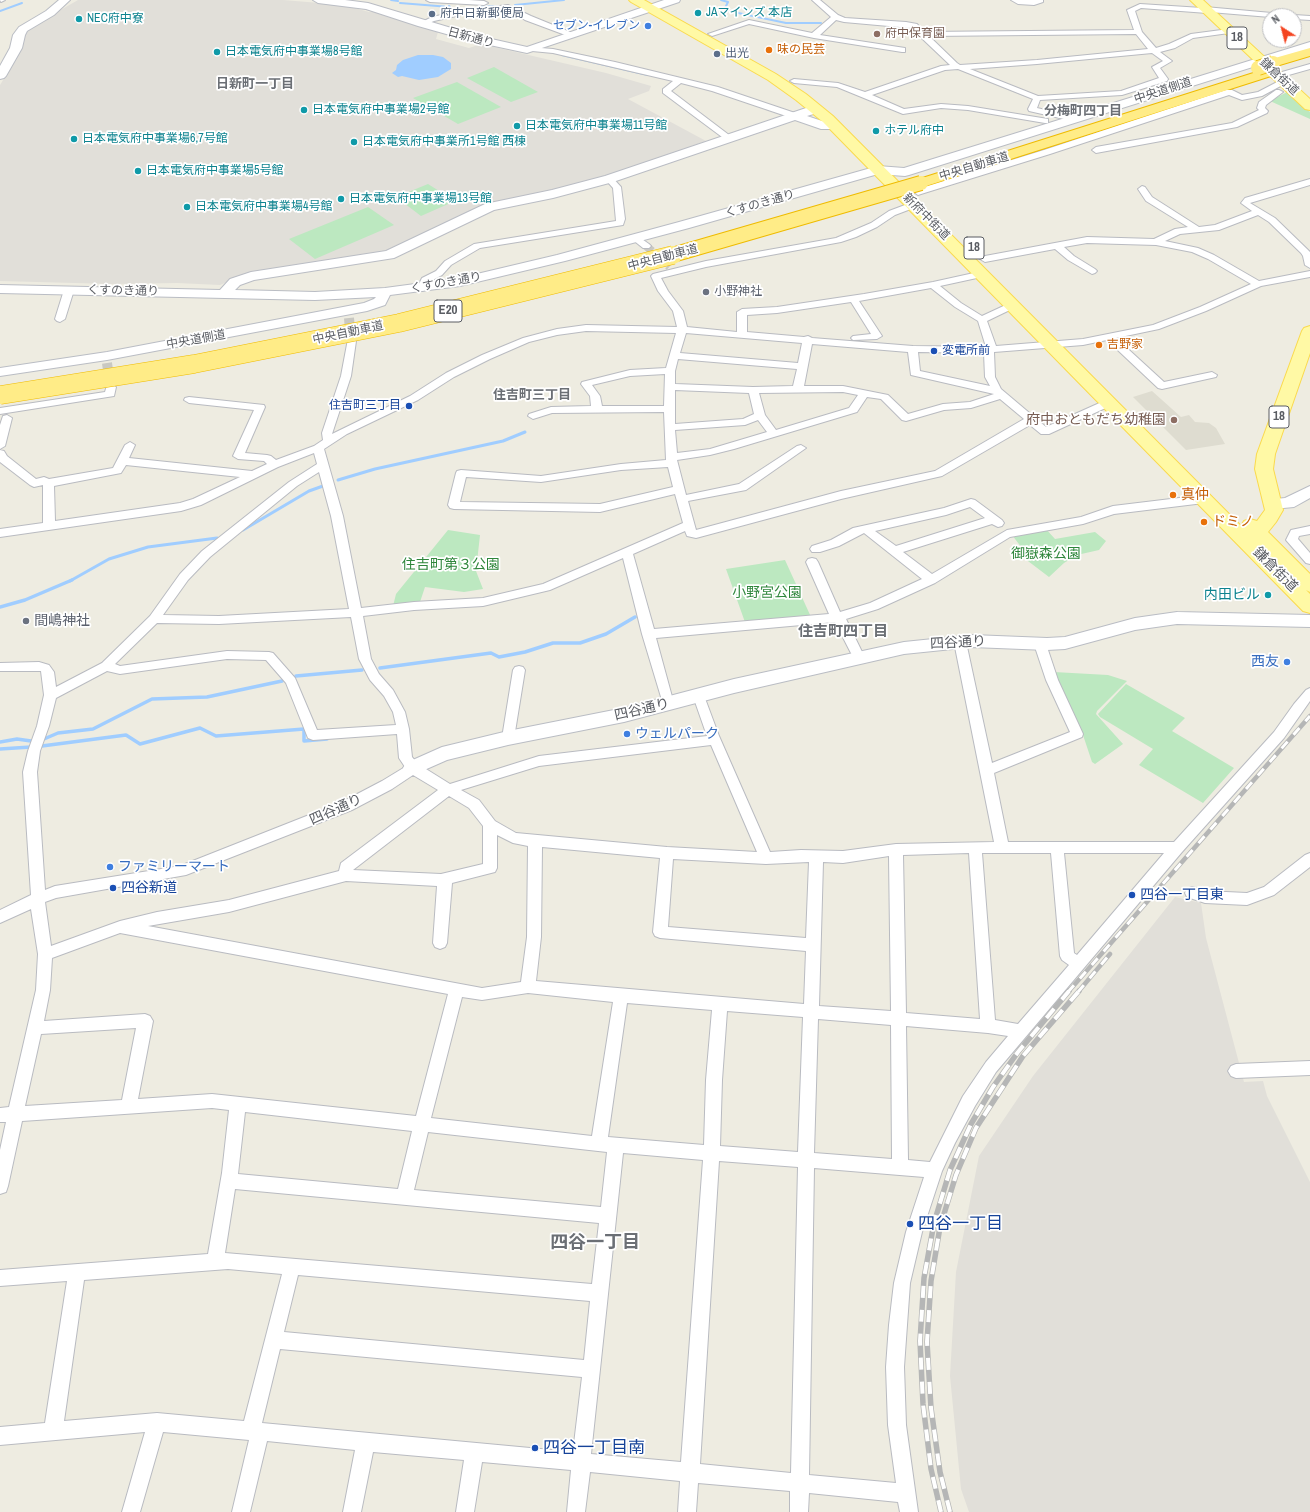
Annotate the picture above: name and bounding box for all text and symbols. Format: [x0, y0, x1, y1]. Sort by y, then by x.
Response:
place label: JAマインズ 本店 [706, 6, 792, 20]
place label: 府中日新郵便局 [440, 7, 524, 21]
marker: JAマインズ 本店 [693, 8, 703, 18]
north arrow [1262, 8, 1302, 48]
marker: 府中日新郵便局 [427, 9, 437, 19]
place label: NEC府中寮 [87, 12, 144, 26]
text: N [1269, 12, 1282, 27]
marker: NEC府中寮 [74, 14, 84, 24]
place label: セブン-イレブン [553, 19, 640, 33]
marker: セブン-イレブン [643, 21, 653, 31]
street label: 日新通り [446, 25, 496, 51]
place label: 府中保育園 [885, 27, 945, 41]
road number: 18 [1227, 27, 1247, 49]
marker: 府中保育園 [872, 29, 882, 39]
place label: 味の民芸 [777, 43, 825, 57]
place label: 日本電気府中事業場8号館 [225, 45, 362, 59]
marker: 味の民芸 [764, 45, 774, 55]
marker: 日本電気府中事業場8号館 [212, 47, 222, 57]
place label: 出光 [725, 47, 749, 61]
marker: 出光 [712, 49, 722, 59]
street label: 鎌倉街道 [1257, 55, 1301, 99]
street label: 中央道側道 [1132, 75, 1194, 107]
district label: 日新町一丁目 [216, 77, 294, 93]
place label: 日本電気府中事業場2号館 [312, 103, 449, 117]
district label: 分梅町四丁目 [1044, 104, 1122, 120]
marker: 日本電気府中事業場2号館 [299, 105, 309, 115]
place label: 日本電気府中事業場11号館 [525, 119, 667, 133]
marker: 日本電気府中事業場11号館 [512, 121, 522, 131]
place label: ホテル府中 [884, 124, 944, 138]
marker: ホテル府中 [871, 126, 881, 136]
place label: 日本電気府中事業場6,7号館 [82, 132, 228, 146]
marker: 日本電気府中事業場6,7号館 [69, 134, 79, 144]
place label: 日本電気府中事業所1号館 西棟 [362, 135, 526, 149]
marker: 日本電気府中事業所1号館 西棟 [349, 137, 359, 147]
street label: 中央自動車道 [937, 150, 1011, 184]
place label: 日本電気府中事業場5号館 [146, 164, 283, 178]
marker: 日本電気府中事業場5号館 [133, 166, 143, 176]
street label: くすのき通り [723, 187, 797, 221]
street label: 新府中街道 [900, 191, 952, 243]
place label: 日本電気府中事業場13号館 [349, 192, 492, 206]
marker: 日本電気府中事業場13号館 [336, 194, 346, 204]
place label: 日本電気府中事業場4号館 [195, 200, 332, 214]
marker: 日本電気府中事業場4号館 [182, 202, 192, 212]
road number: 18 [964, 237, 984, 259]
street label: 中央自動車道 [626, 242, 700, 274]
street label: くすのき通り [409, 270, 483, 296]
street label: くすのき通り [87, 283, 159, 299]
place label: 小野神社 [714, 285, 762, 299]
marker: 小野神社 [701, 287, 711, 297]
road number: E20 [434, 300, 462, 322]
street label: 中央自動車道 [311, 318, 385, 348]
street label: 中央道側道 [165, 328, 227, 352]
place label: 吉野家 [1107, 338, 1143, 352]
marker: 吉野家 [1094, 340, 1104, 350]
place label: 変電所前 [942, 344, 990, 358]
marker: 変電所前 [929, 346, 939, 356]
district label: 住吉町三丁目 [493, 388, 571, 404]
place label: 住吉町三丁目 [329, 399, 401, 413]
marker: 住吉町三丁目 [404, 401, 414, 411]
road number: 18 [1269, 406, 1289, 428]
place label: 府中おともだち幼稚園 [1026, 412, 1166, 428]
marker: 府中おともだち幼稚園 [1169, 415, 1179, 425]
place label: 真仲 [1181, 487, 1209, 503]
marker: 真仲 [1168, 490, 1178, 500]
place label: ドミノ [1212, 514, 1254, 530]
marker: ドミノ [1199, 517, 1209, 527]
street label: 鎌倉街道 [1249, 544, 1301, 596]
park label: 御嶽森公園 [1011, 546, 1081, 562]
park label: 住吉町第３公園 [402, 557, 500, 573]
park label: 小野宮公園 [732, 585, 802, 601]
place label: 内田ビル [1204, 587, 1260, 603]
marker: 内田ビル [1263, 590, 1273, 600]
place label: 間嶋神社 [34, 613, 90, 629]
marker: 間嶋神社 [21, 616, 31, 626]
district label: 住吉町四丁目 [798, 623, 888, 641]
street label: 四谷通り [930, 633, 986, 653]
place label: 西友 [1251, 654, 1279, 670]
marker: 西友 [1282, 657, 1292, 667]
street label: 四谷通り [613, 696, 671, 724]
place label: ウェルパーク [635, 726, 719, 742]
marker: ウェルパーク [622, 729, 632, 739]
street label: 四谷通り [307, 791, 365, 829]
place label: ファミリーマート [118, 859, 230, 875]
marker: ファミリーマート [105, 862, 115, 872]
place label: 四谷新道 [121, 880, 177, 896]
marker: 四谷新道 [108, 883, 118, 893]
place label: 四谷一丁目東 [1140, 887, 1224, 903]
marker: 四谷一丁目東 [1127, 890, 1137, 900]
place label: 四谷一丁目 [918, 1214, 1003, 1234]
marker: 四谷一丁目 [905, 1219, 915, 1229]
district label: 四谷一丁目 [550, 1232, 640, 1254]
place label: 四谷一丁目南 [543, 1438, 645, 1458]
marker: 四谷一丁目南 [530, 1443, 540, 1453]

